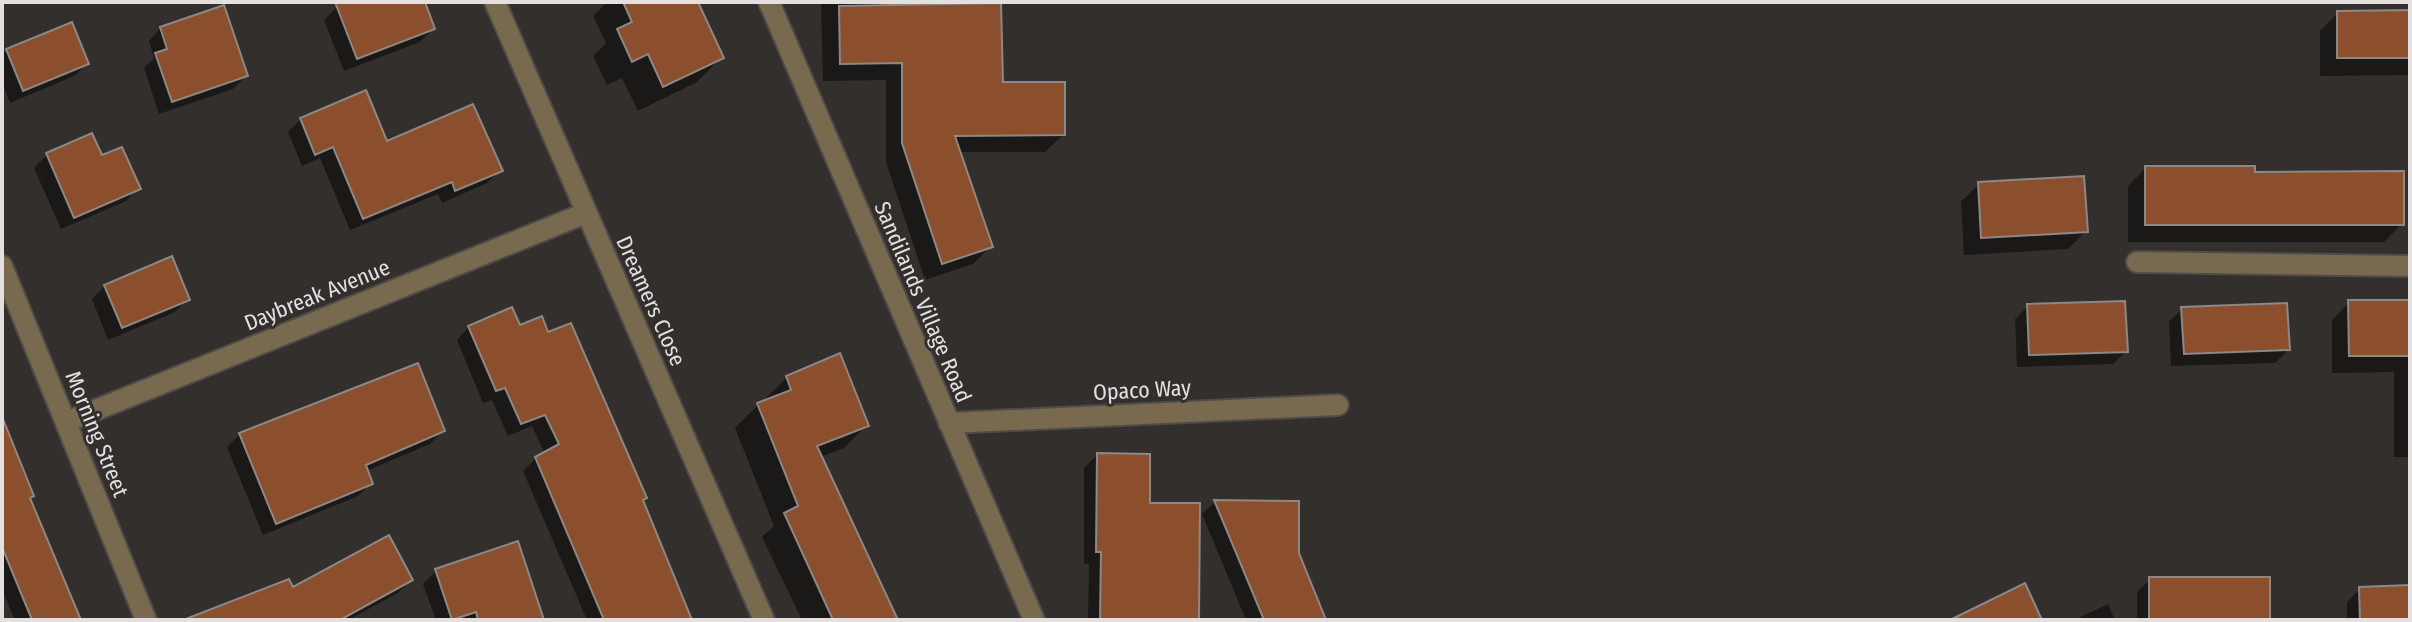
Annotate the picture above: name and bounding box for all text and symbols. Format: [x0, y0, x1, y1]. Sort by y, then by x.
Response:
street label: Sandilands Village Road [868, 198, 978, 406]
street label: Dreamers Close [610, 232, 692, 370]
street label: Daybreak Avenue [240, 254, 394, 336]
street label: Morning Street [60, 367, 135, 502]
street label: Opaco Way [1092, 374, 1192, 406]

